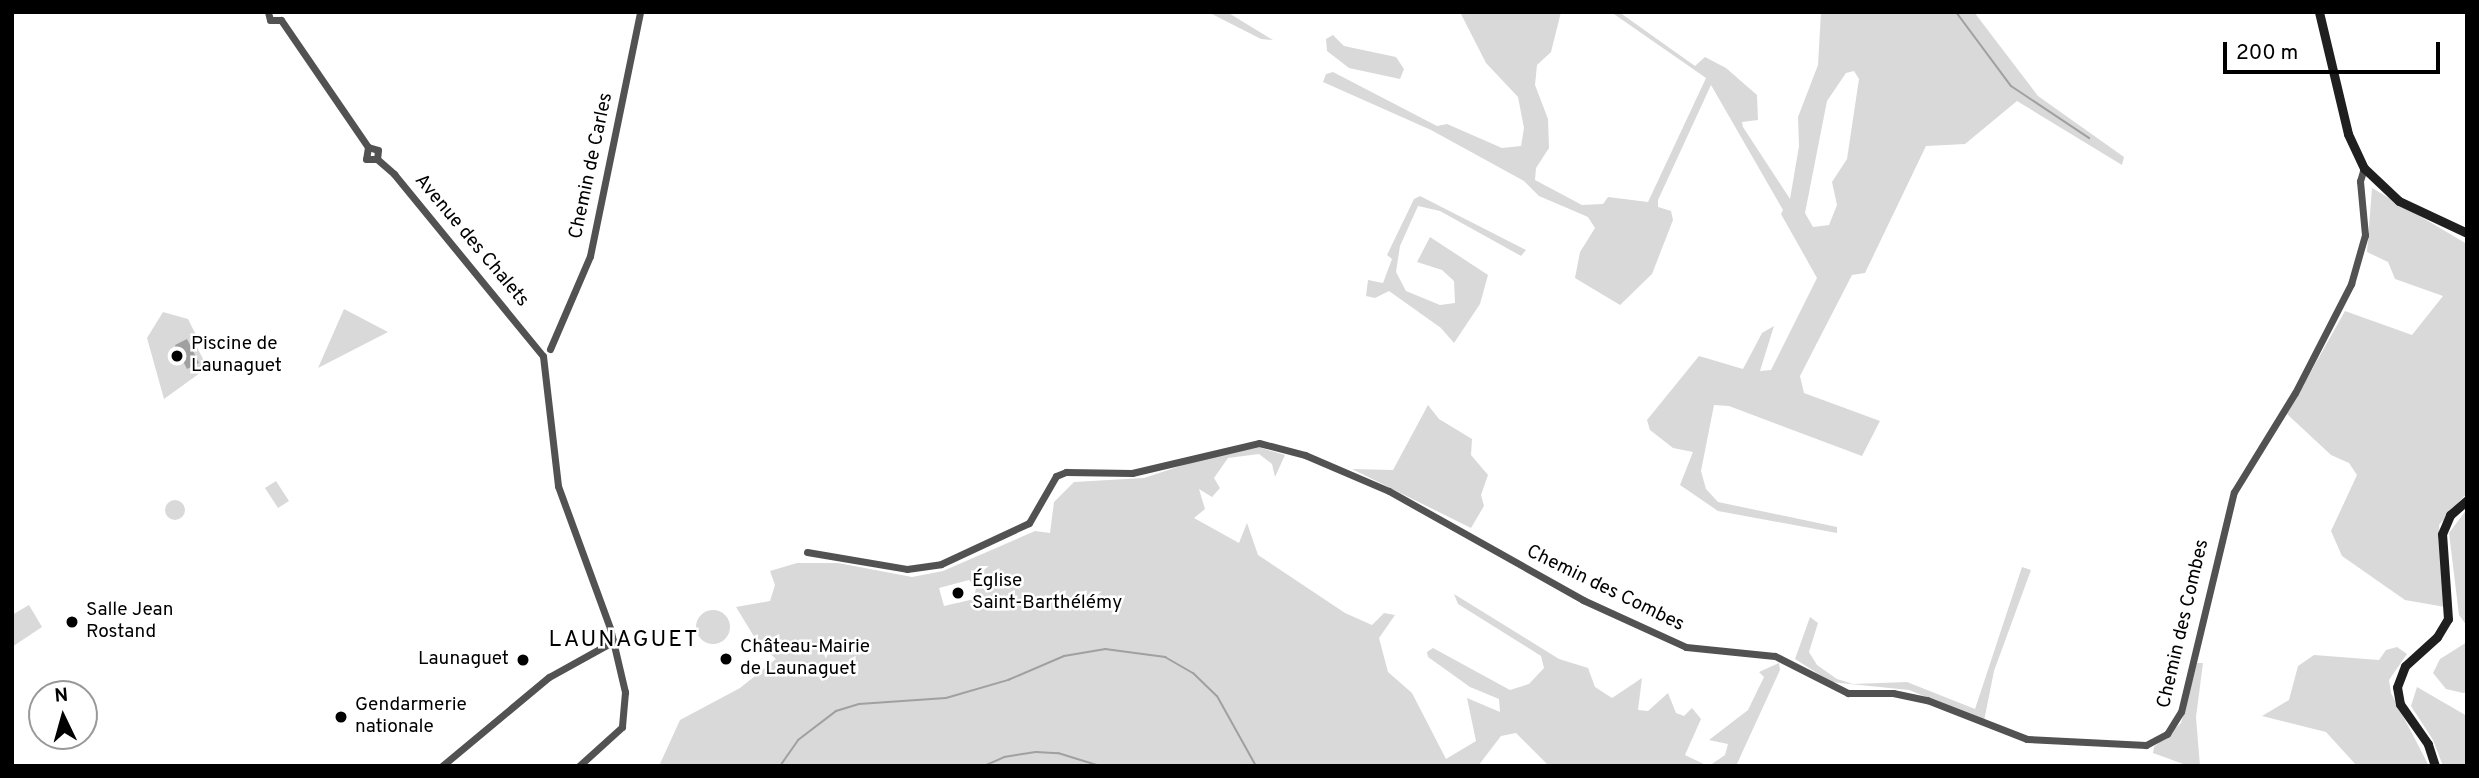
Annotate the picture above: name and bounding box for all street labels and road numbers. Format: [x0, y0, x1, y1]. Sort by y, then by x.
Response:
street label: Chemin de Carles [565, 91, 619, 241]
street label: Avenue des Chalets [409, 170, 533, 312]
street label: Chemin des Combes [2153, 537, 2215, 711]
street label: Chemin des Combes [1522, 541, 1688, 637]

